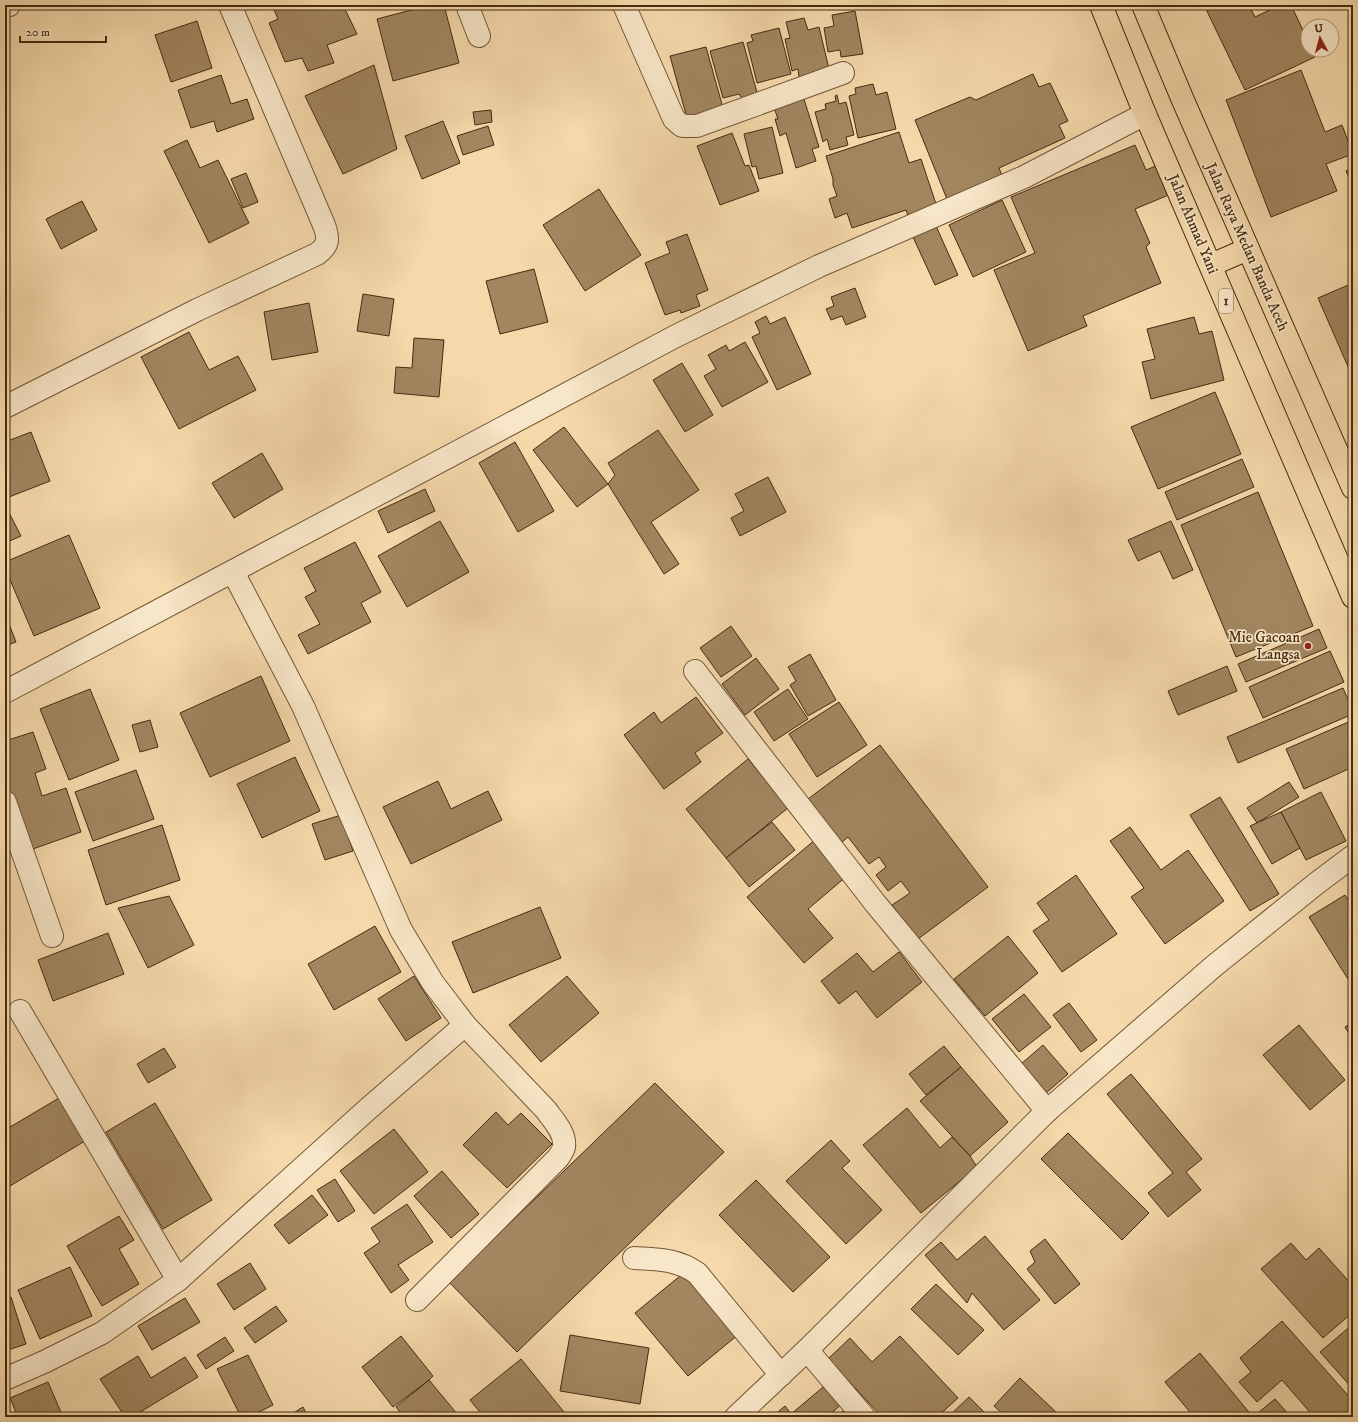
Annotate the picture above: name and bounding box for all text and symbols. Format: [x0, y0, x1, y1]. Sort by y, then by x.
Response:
scale bar [20, 18, 106, 44]
north arrow [1300, 18, 1340, 58]
text: U [1314, 22, 1324, 37]
text: 20 m [26, 25, 50, 40]
street label: Jalan Raya Medan Banda Aceh [1200, 158, 1293, 334]
street label: Jalan Ahmad Yani [1163, 170, 1223, 277]
road number: 1 [1219, 289, 1233, 313]
place label: Mie Gacoan Langsa [1228, 628, 1301, 664]
marker: Mie Gacoan Langsa [1303, 641, 1313, 651]

